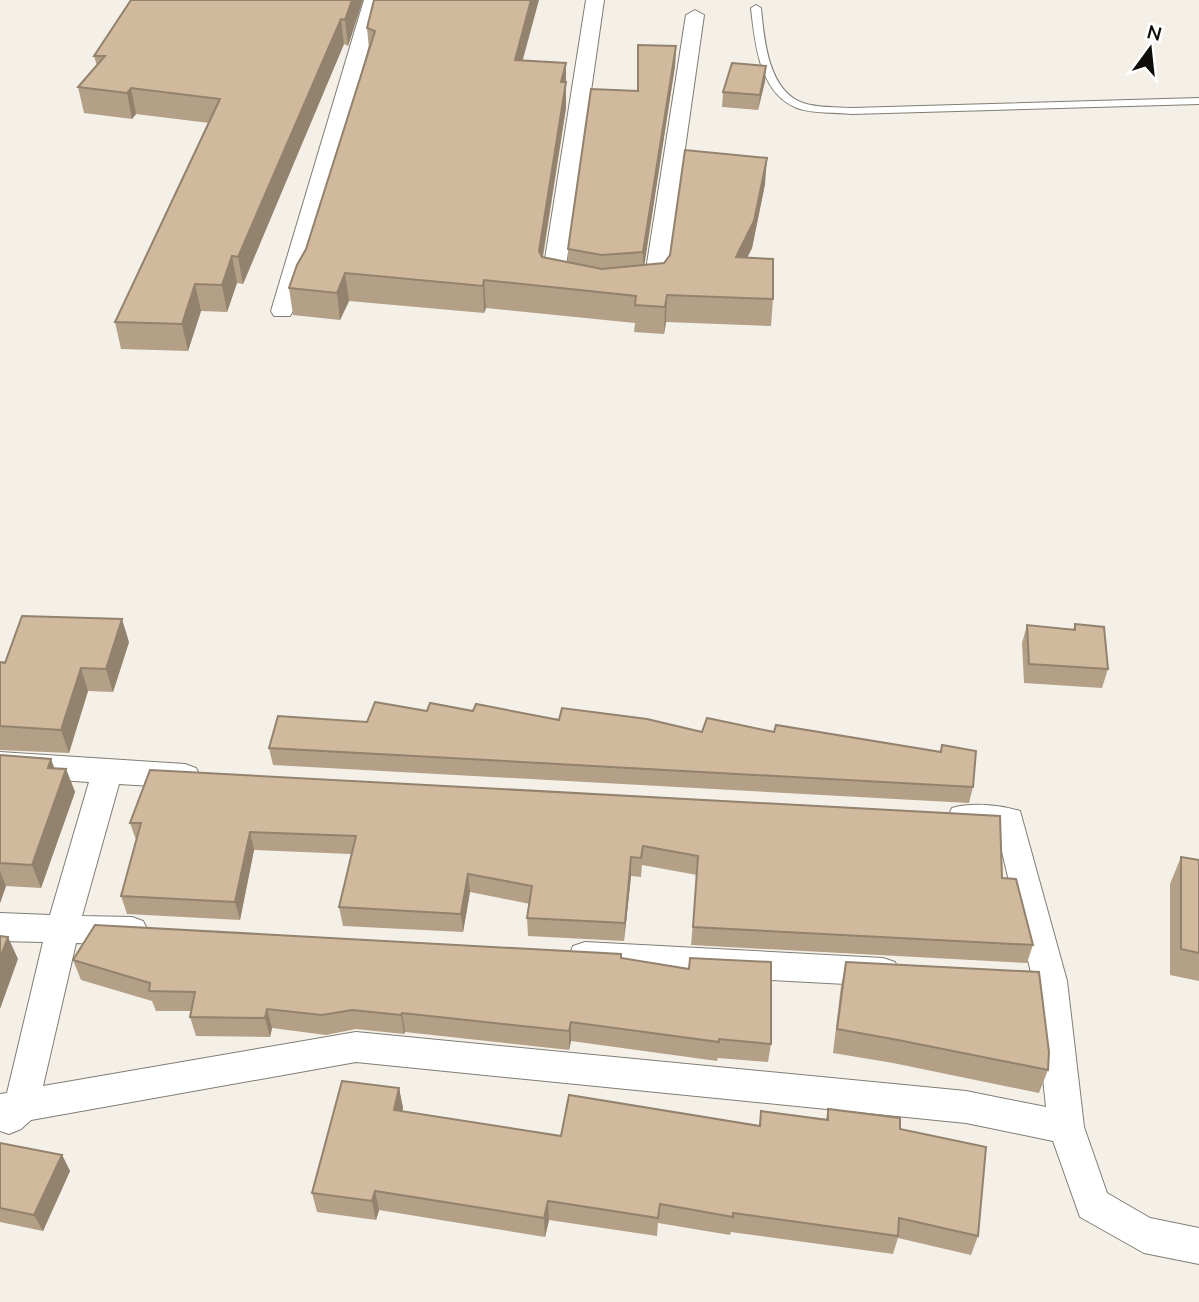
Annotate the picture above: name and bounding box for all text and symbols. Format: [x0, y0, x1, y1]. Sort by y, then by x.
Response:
north arrow [1115, 14, 1185, 84]
text: N [1144, 19, 1164, 46]

